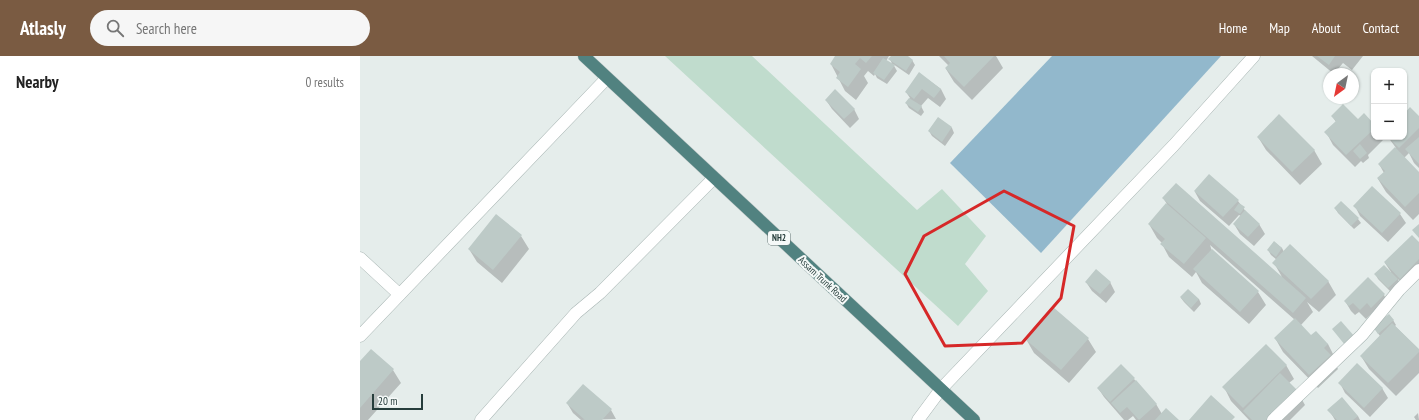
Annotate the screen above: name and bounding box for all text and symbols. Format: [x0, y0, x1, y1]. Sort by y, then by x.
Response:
search box [90, 10, 370, 46]
text: Atlasly [20, 16, 66, 40]
icon: search [104, 17, 126, 39]
text: Search here [136, 19, 197, 38]
text: Home [1219, 19, 1247, 37]
text: Map [1269, 19, 1290, 37]
text: About [1312, 19, 1341, 37]
text: Contact [1363, 19, 1399, 37]
north arrow [1323, 68, 1359, 104]
map controls [1371, 68, 1407, 140]
button: + [1371, 68, 1407, 104]
text: Nearby [16, 71, 59, 93]
text: 0 results [305, 74, 344, 91]
button: − [1371, 104, 1407, 140]
road number: NH2 [768, 231, 790, 245]
street label: Assam Trunk Road [796, 254, 850, 305]
scale bar [372, 392, 423, 411]
text: 20 m [378, 394, 397, 408]

